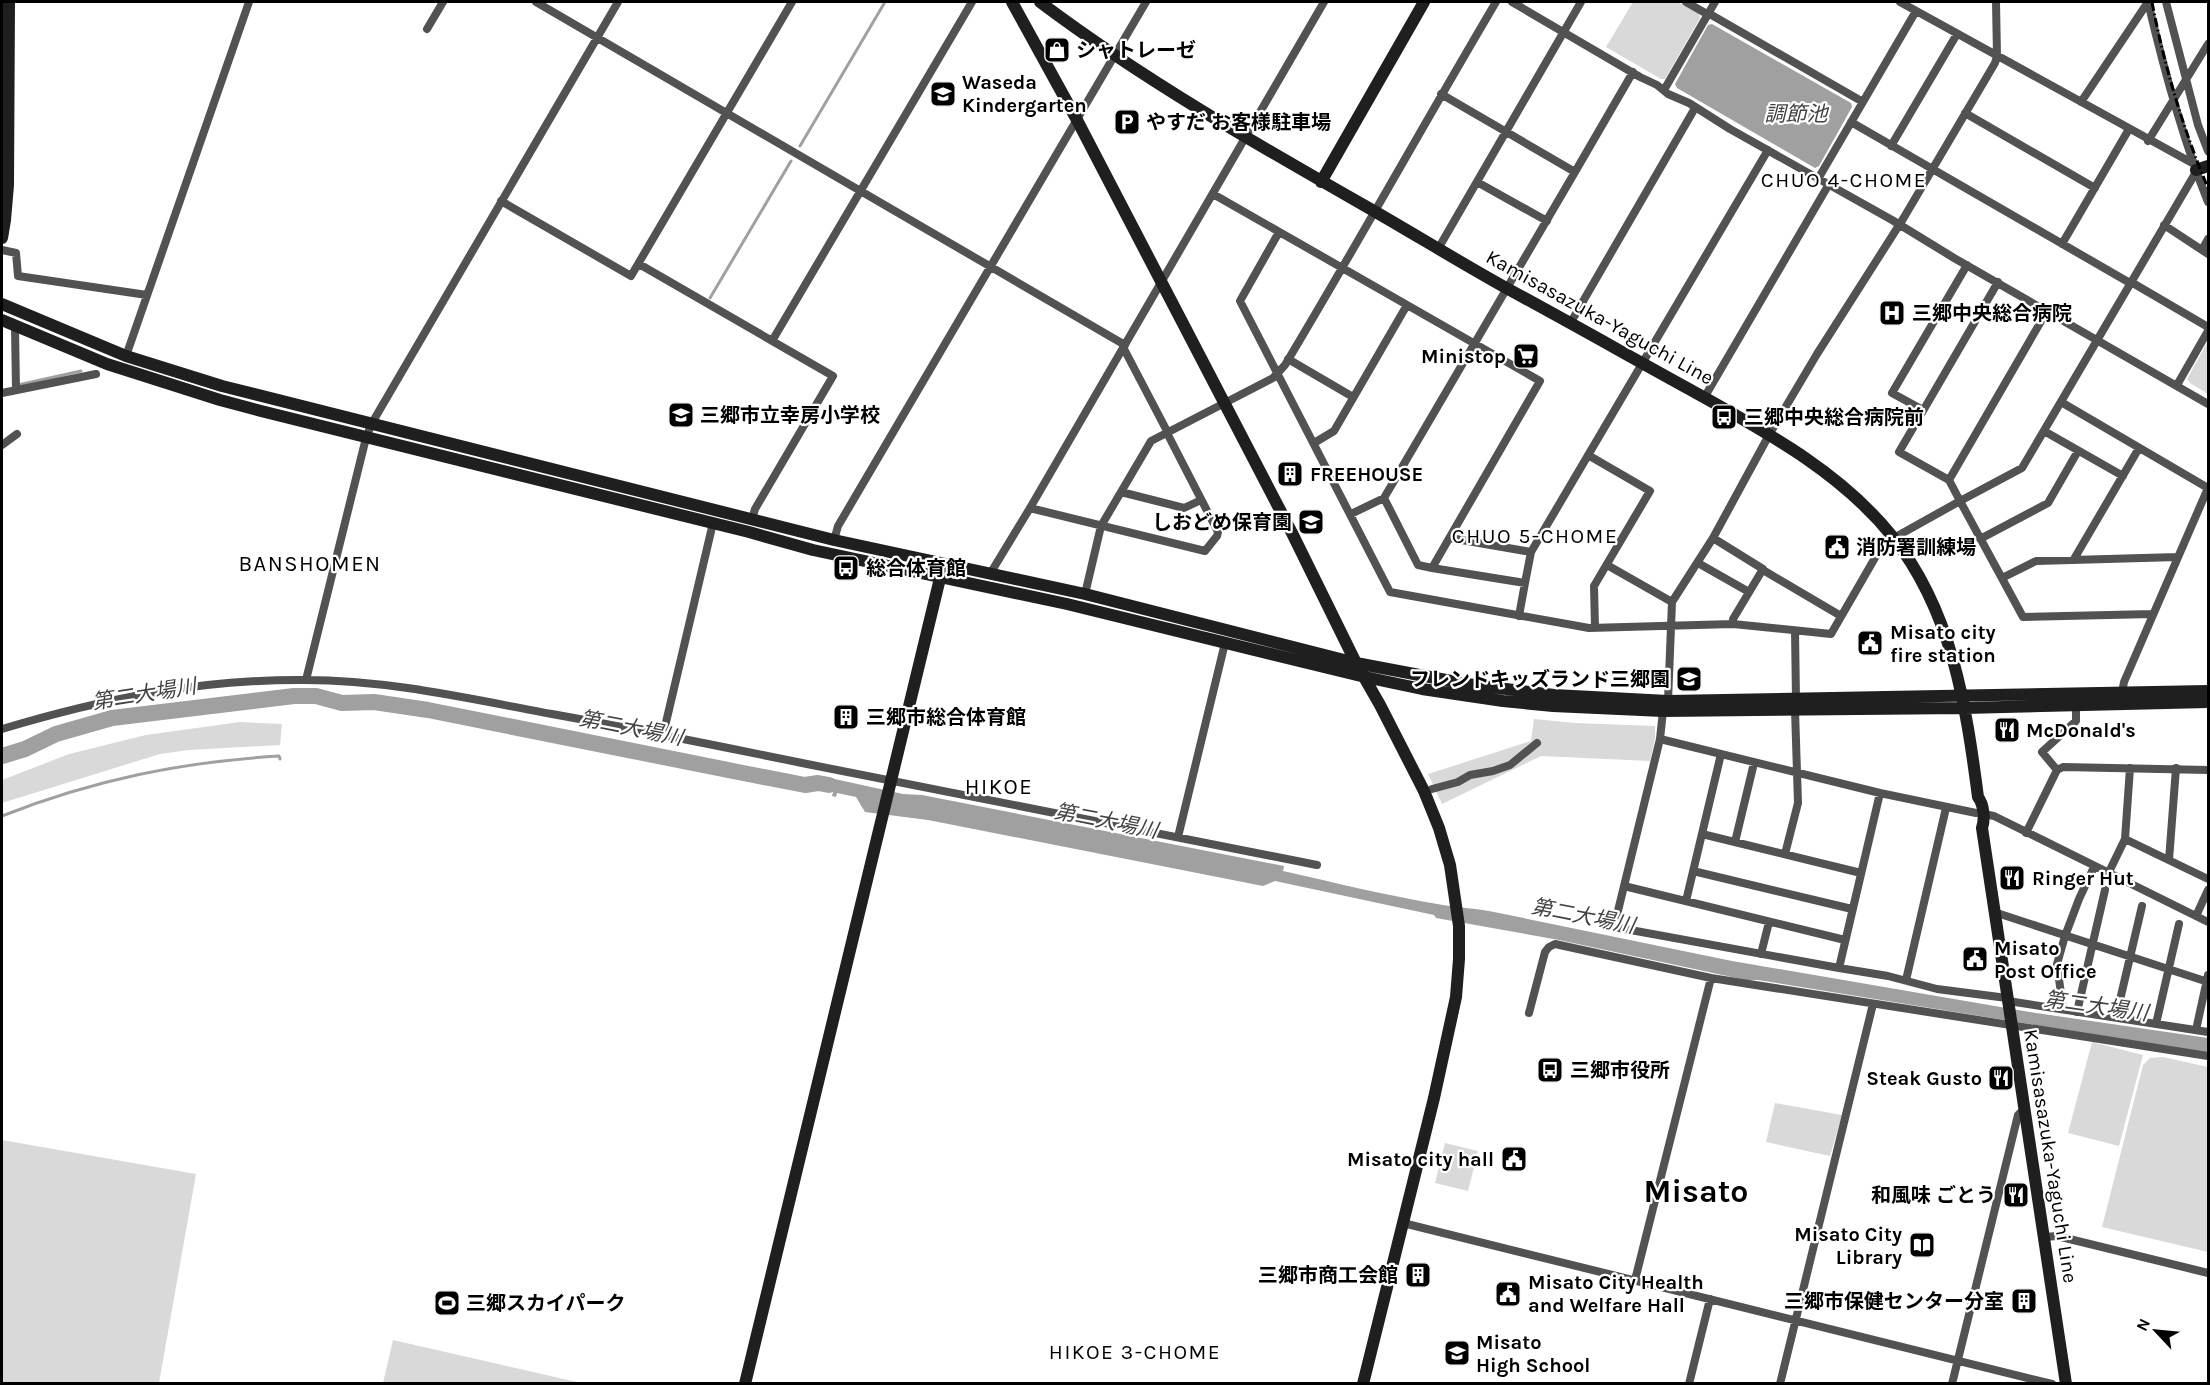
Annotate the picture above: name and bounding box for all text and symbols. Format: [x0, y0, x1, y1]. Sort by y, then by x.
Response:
shop icon: シャトレーゼ [1042, 35, 1072, 65]
place label: シャトレーゼ [1076, 39, 1196, 62]
place label: Waseda Kindergarten [962, 71, 1087, 117]
school or university icon: Waseda Kindergarten [928, 79, 958, 109]
water label: 調節池 [1765, 102, 1829, 126]
parking icon: やすだ お客様駐車場 [1112, 107, 1142, 137]
place label: やすだ お客様駐車場 [1146, 111, 1331, 134]
district label: CHUO 4-CHOME [1761, 168, 1927, 192]
street label: Kamisasazuka-Yaguchi Line [1482, 245, 1718, 390]
hospital icon: 三郷中央総合病院 [1877, 298, 1907, 328]
place label: 三郷中央総合病院 [1912, 302, 2072, 325]
supermarket icon: Ministop [1511, 341, 1541, 371]
place label: Ministop [1421, 345, 1506, 368]
school or university icon: 三郷市立幸房小学校 [666, 400, 696, 430]
bus stop icon: 三郷中央総合病院前 [1709, 402, 1739, 432]
place label: 三郷市立幸房小学校 [700, 404, 880, 427]
place label: 三郷中央総合病院前 [1744, 406, 1924, 429]
building icon: FREEHOUSE [1275, 459, 1305, 489]
place label: FREEHOUSE [1310, 463, 1423, 486]
school or university icon: しおどめ保育園 [1296, 507, 1326, 537]
place label: しおどめ保育園 [1152, 511, 1292, 534]
district label: CHUO 5-CHOME [1452, 524, 1618, 548]
public building icon: 消防署訓練場 [1822, 532, 1852, 562]
place label: 消防署訓練場 [1856, 536, 1976, 559]
district label: BANSHOMEN [238, 551, 382, 577]
bus stop icon: 総合体育館 [831, 553, 861, 583]
place label: 総合体育館 [866, 557, 966, 580]
place label: Misato city fire station [1890, 621, 1996, 667]
public building icon: Misato city fire station [1855, 628, 1885, 658]
school or university icon: フレンドキッズランド三郷園 [1674, 664, 1704, 694]
place label: フレンドキッズランド三郷園 [1410, 668, 1670, 691]
water label: 第二大場川 [90, 674, 200, 714]
building icon: 三郷市総合体育館 [831, 702, 861, 732]
water label: 第二大場川 [577, 706, 687, 750]
place label: 三郷市総合体育館 [866, 706, 1026, 729]
restaurant icon: McDonald's [1992, 715, 2022, 745]
place label: McDonald's [2026, 719, 2136, 742]
district label: HIKOE [965, 774, 1033, 800]
water label: 第二大場川 [1052, 799, 1162, 843]
restaurant icon: Ringer Hut [1997, 863, 2027, 893]
place label: Ringer Hut [2032, 867, 2134, 890]
water label: 第二大場川 [1529, 894, 1639, 938]
place label: Misato Post Office [1994, 937, 2097, 983]
public building icon: Misato Post Office [1960, 944, 1990, 974]
water label: 第二大場川 [2042, 987, 2152, 1025]
street label: Kamisasazuka-Yaguchi Line [2019, 1028, 2082, 1285]
bus stop icon: 三郷市役所 [1535, 1055, 1565, 1085]
place label: 三郷市役所 [1570, 1059, 1670, 1082]
restaurant icon: Steak Gusto [1986, 1063, 2016, 1093]
place label: Steak Gusto [1866, 1067, 1982, 1090]
public building icon: Misato city hall [1499, 1144, 1529, 1174]
place label: Misato city hall [1347, 1148, 1494, 1171]
district label: Misato [1644, 1173, 1748, 1210]
restaurant icon: 和風味 ごとう [2001, 1180, 2031, 1210]
place label: 和風味 ごとう [1871, 1184, 1996, 1207]
place label: Misato City Library [1794, 1223, 1902, 1269]
library icon: Misato City Library [1907, 1230, 1937, 1260]
building icon: 三郷市商工会館 [1403, 1260, 1433, 1290]
place label: 三郷市商工会館 [1258, 1264, 1398, 1287]
place label: Misato City Health and Welfare Hall [1528, 1271, 1704, 1317]
public building icon: Misato City Health and Welfare Hall [1493, 1279, 1523, 1309]
building icon: 三郷市保健センター分室 [2009, 1286, 2039, 1316]
sports icon: 三郷スカイパーク [432, 1288, 462, 1318]
place label: 三郷市保健センター分室 [1784, 1290, 2004, 1313]
place label: 三郷スカイパーク [466, 1292, 626, 1315]
north arrow [2126, 1301, 2186, 1361]
text: N [2132, 1315, 2154, 1334]
place label: Misato High School [1476, 1331, 1590, 1377]
school or university icon: Misato High School [1442, 1338, 1472, 1368]
district label: HIKOE 3-CHOME [1049, 1340, 1221, 1364]

